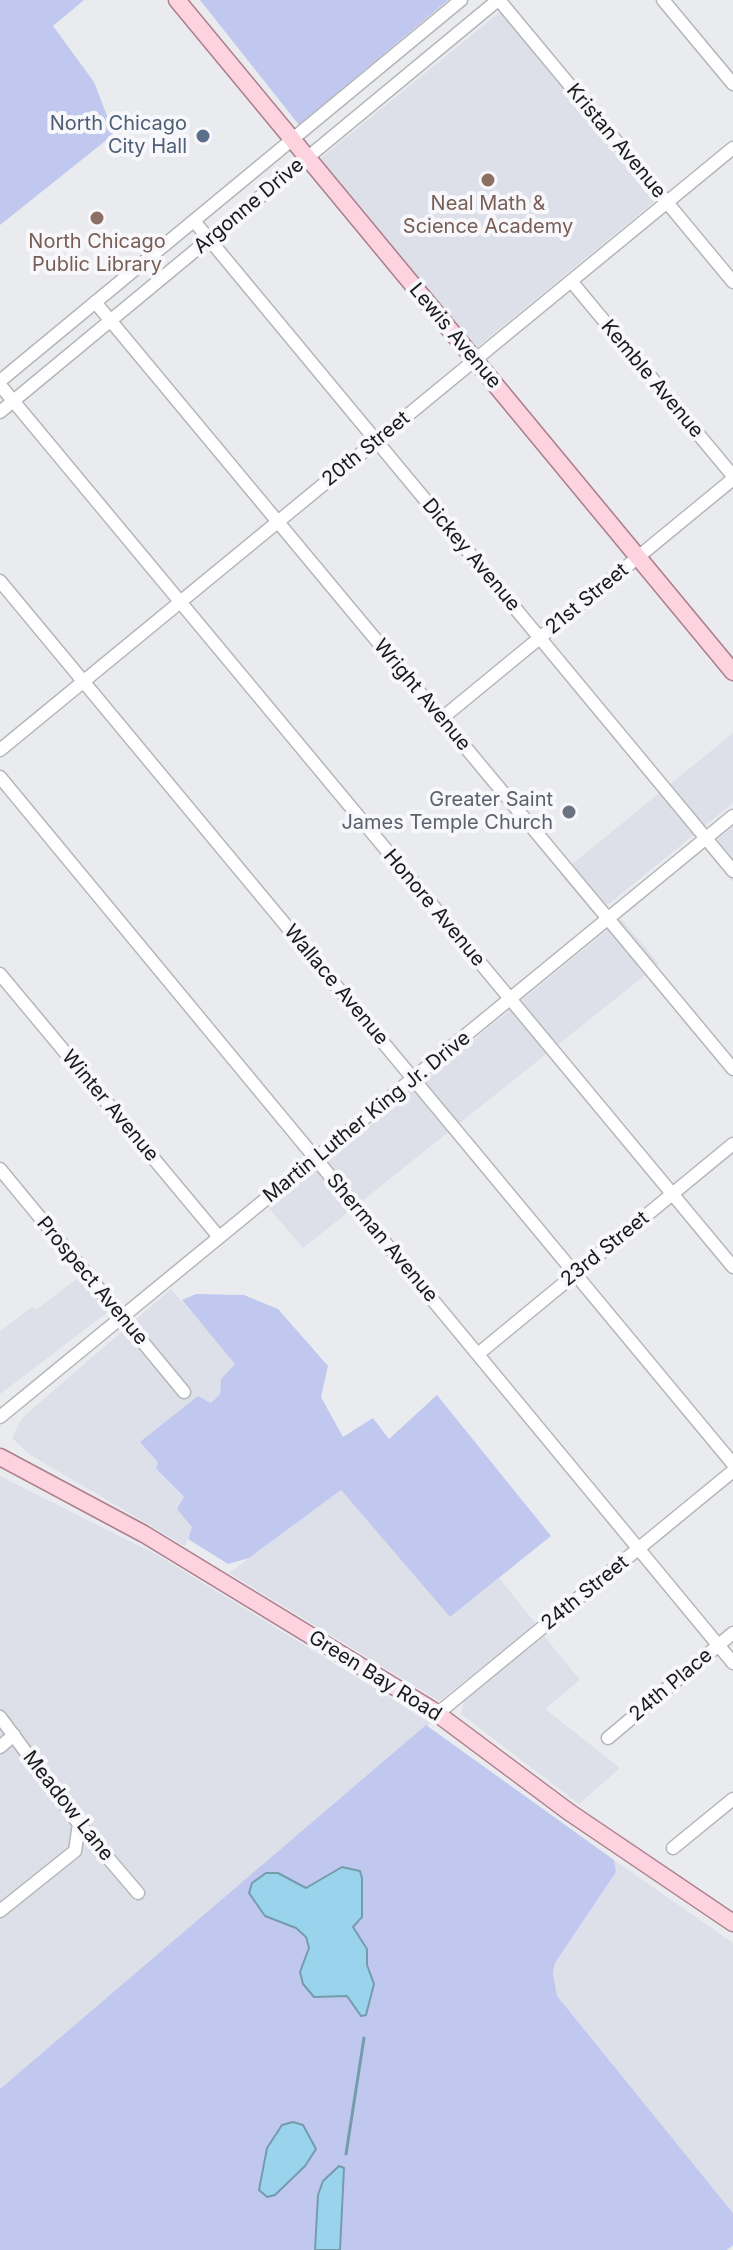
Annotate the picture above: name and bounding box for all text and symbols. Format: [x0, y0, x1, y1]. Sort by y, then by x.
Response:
street label: Kristan Avenue [561, 79, 671, 203]
place label: North Chicago City Hall [50, 112, 187, 159]
marker: North Chicago City Hall [194, 127, 212, 145]
street label: Argonne Drive [189, 153, 309, 259]
marker: Neal Math & Science Academy [479, 171, 497, 189]
place label: Neal Math & Science Academy [403, 192, 573, 239]
marker: North Chicago Public Library [88, 209, 106, 227]
place label: North Chicago Public Library [28, 230, 166, 277]
street label: Lewis Avenue [404, 278, 506, 394]
street label: Kemble Avenue [596, 315, 708, 443]
street label: 20th Street [317, 406, 415, 492]
street label: Dickey Avenue [417, 494, 525, 616]
street label: 21st Street [541, 558, 633, 640]
street label: Wright Avenue [368, 634, 476, 756]
place label: Greater Saint James Temple Church [341, 788, 553, 835]
marker: Greater Saint James Temple Church [560, 803, 578, 821]
street label: Honore Avenue [378, 845, 490, 971]
street label: Wallace Avenue [279, 920, 393, 1050]
street label: Martin Luther King Jr. Drive [259, 1026, 475, 1208]
street label: Winter Avenue [57, 1046, 163, 1166]
street label: Sherman Avenue [321, 1169, 443, 1307]
street label: 23rd Street [556, 1206, 654, 1292]
street label: Prospect Avenue [31, 1212, 153, 1350]
street label: 24th Street [537, 1551, 633, 1635]
street label: Green Bay Road [304, 1626, 446, 1726]
street label: 24th Place [625, 1643, 717, 1727]
street label: Meadow Lane [18, 1746, 118, 1866]

